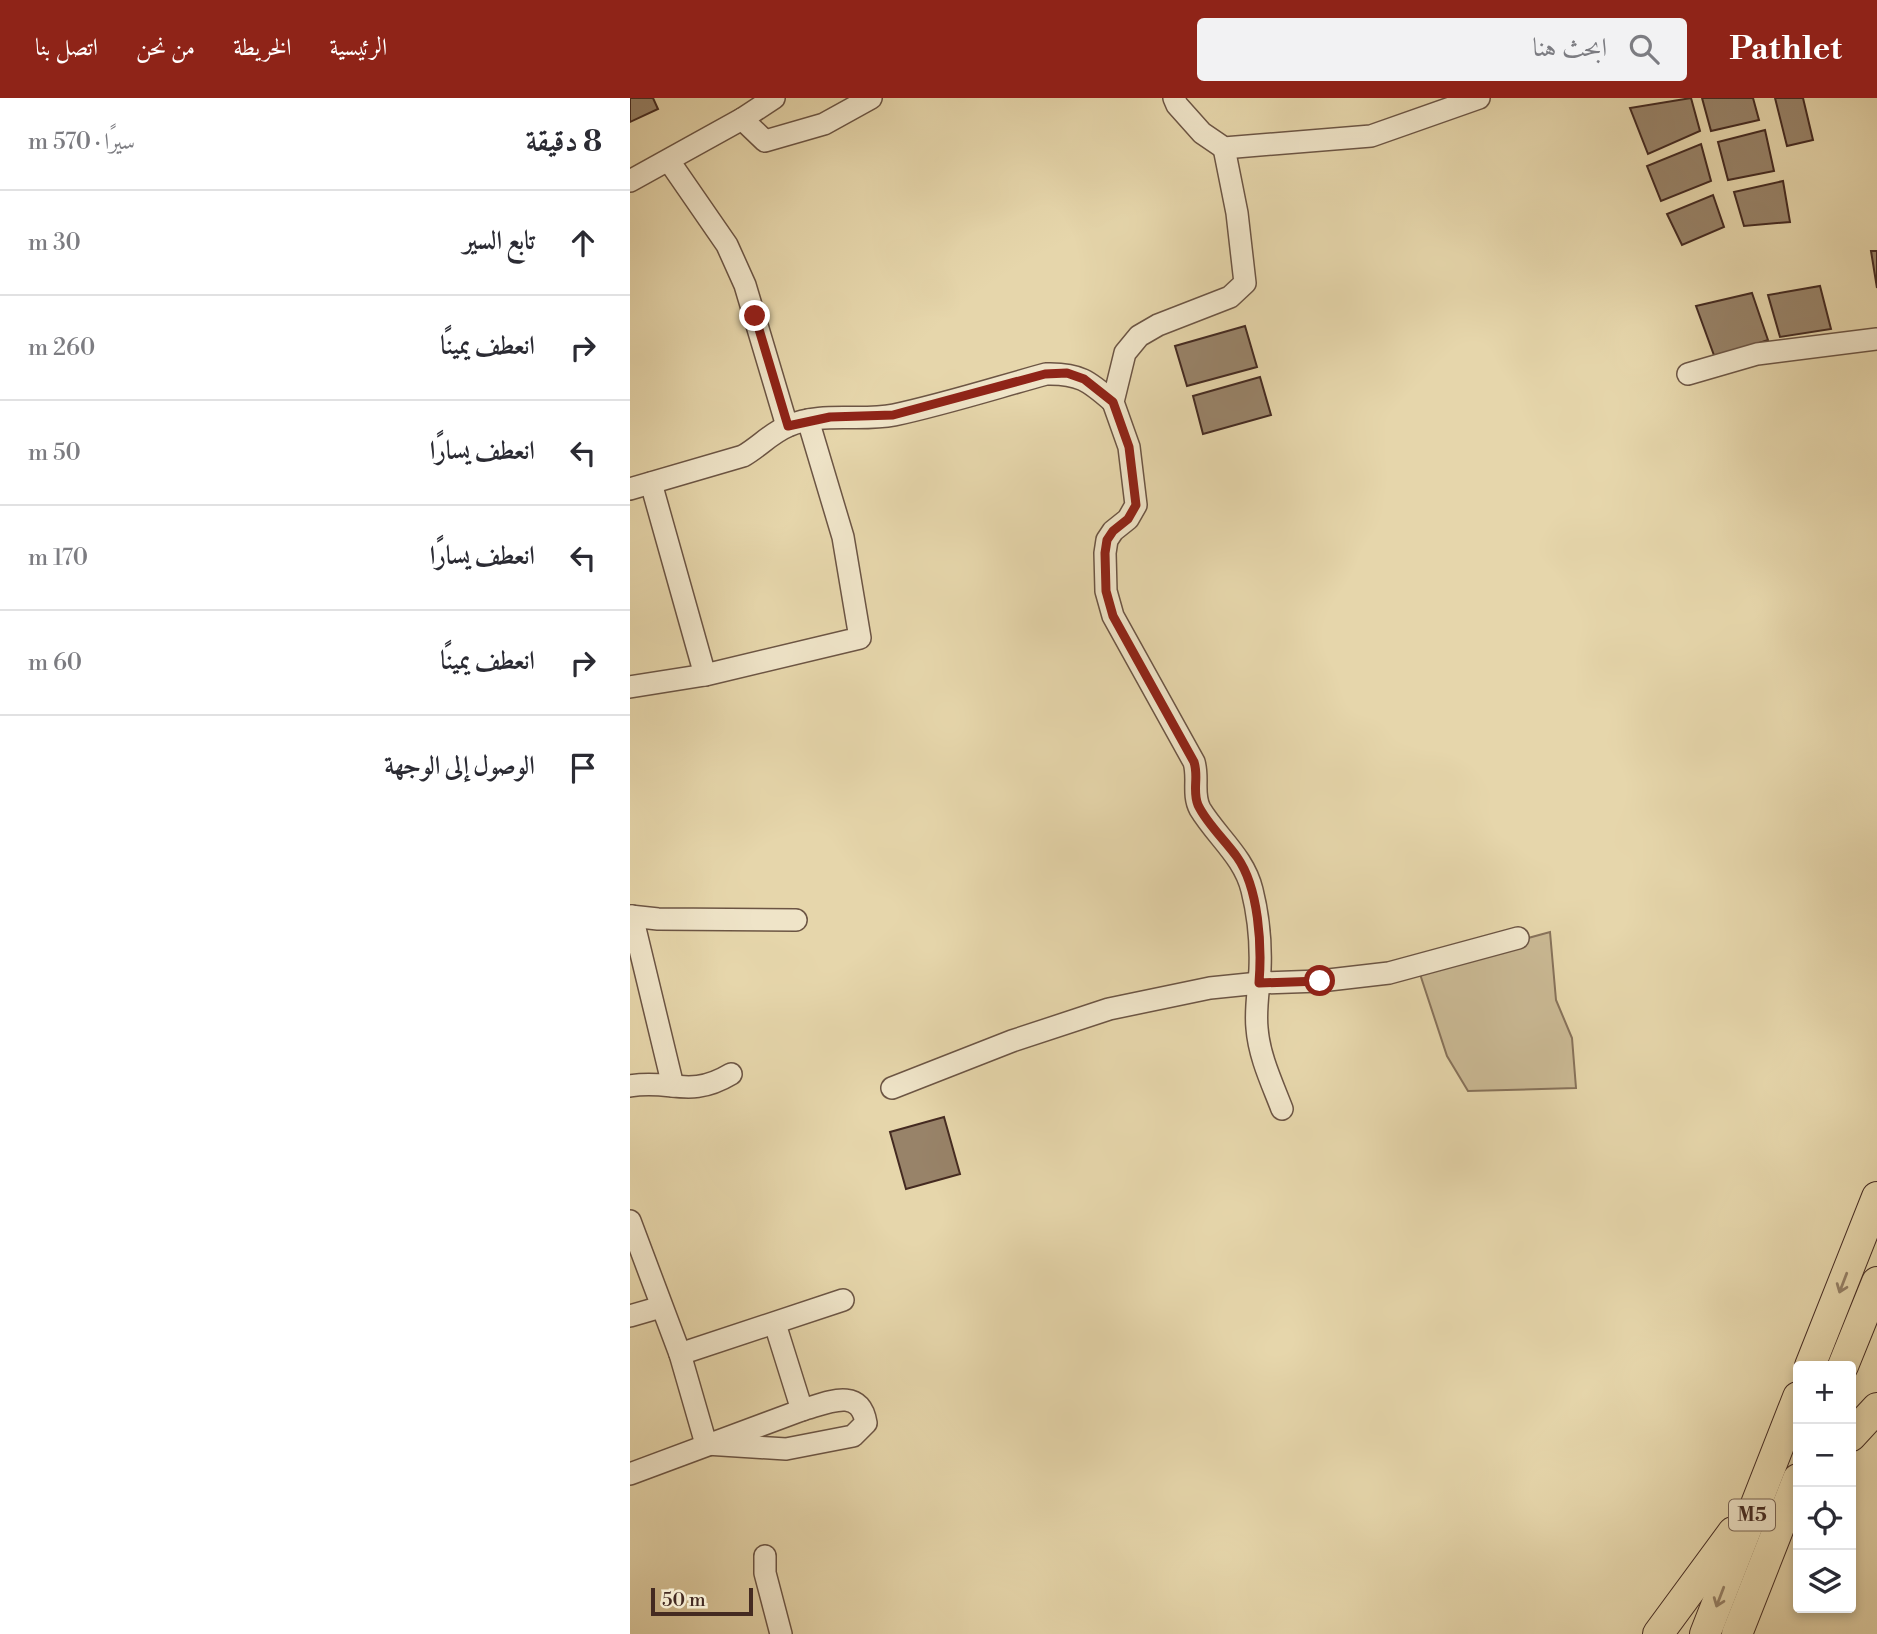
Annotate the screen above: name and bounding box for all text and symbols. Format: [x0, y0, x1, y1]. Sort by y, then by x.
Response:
search box [1197, 18, 1687, 81]
text: Pathlet [1729, 29, 1842, 70]
icon: search [1625, 30, 1663, 68]
text: ابحث هنا [1533, 32, 1607, 64]
text: اتصل بنا [35, 33, 98, 63]
text: من نحن [136, 33, 195, 63]
text: الخريطة [233, 33, 292, 63]
text: الرئيسية [330, 33, 387, 63]
text: 8 دقيقة [526, 123, 602, 161]
text: سيرًا · 570 m [28, 128, 135, 156]
icon: ahead [564, 224, 602, 262]
text: تابع السير [463, 225, 535, 257]
text: 30 m [28, 229, 81, 257]
route end [739, 300, 770, 331]
icon: right [564, 329, 602, 367]
text: انعطف يمينًا [440, 330, 535, 362]
text: 260 m [28, 334, 95, 362]
icon: left [564, 434, 602, 472]
text: انعطف يسارًا [430, 435, 535, 467]
text: 50 m [28, 439, 81, 467]
icon: left [564, 539, 602, 577]
text: انعطف يسارًا [430, 540, 535, 572]
text: 170 m [28, 544, 88, 572]
icon: right [564, 644, 602, 682]
text: انعطف يمينًا [440, 645, 535, 677]
text: 60 m [28, 649, 82, 677]
icon: arrive [564, 749, 602, 787]
text: الوصول إلى الوجهة [384, 750, 535, 782]
route start [1304, 965, 1335, 996]
one-way arrow [1836, 1272, 1849, 1294]
map controls [1793, 1361, 1856, 1613]
button: + [1793, 1361, 1856, 1424]
button: − [1793, 1424, 1856, 1487]
button: locate [1793, 1487, 1856, 1550]
road number: M5 [1729, 1499, 1775, 1530]
button: layers [1793, 1550, 1856, 1613]
scale bar [651, 1585, 752, 1617]
one-way arrow [1712, 1586, 1725, 1608]
text: 50 m [662, 1588, 706, 1612]

